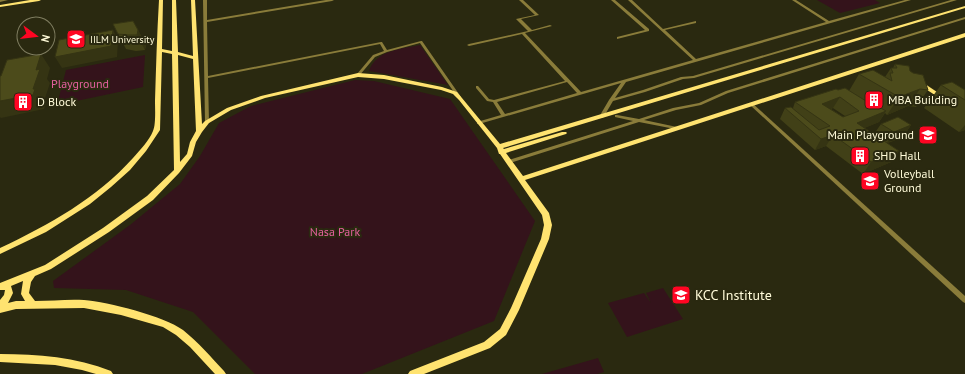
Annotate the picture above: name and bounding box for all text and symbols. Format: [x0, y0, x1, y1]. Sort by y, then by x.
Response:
north arrow [16, 16, 56, 56]
school or university icon: IILM University [65, 28, 87, 50]
text: N [38, 33, 53, 44]
place label: IILM University [90, 33, 155, 46]
park label: Playground [51, 76, 109, 91]
building icon: MBA Building [863, 89, 885, 111]
building icon: D Block [12, 91, 34, 113]
place label: MBA Building [888, 92, 957, 107]
place label: D Block [37, 94, 76, 109]
school or university icon: Main Playground [917, 124, 939, 146]
place label: Main Playground [828, 127, 914, 142]
building icon: SHD Hall [849, 145, 871, 167]
place label: SHD Hall [874, 148, 921, 163]
place label: Volleyball Ground [883, 166, 935, 195]
school or university icon: Volleyball Ground [859, 170, 881, 192]
park label: Nasa Park [310, 224, 360, 239]
school or university icon: KCC Institute [670, 284, 692, 306]
place label: KCC Institute [695, 286, 772, 304]

